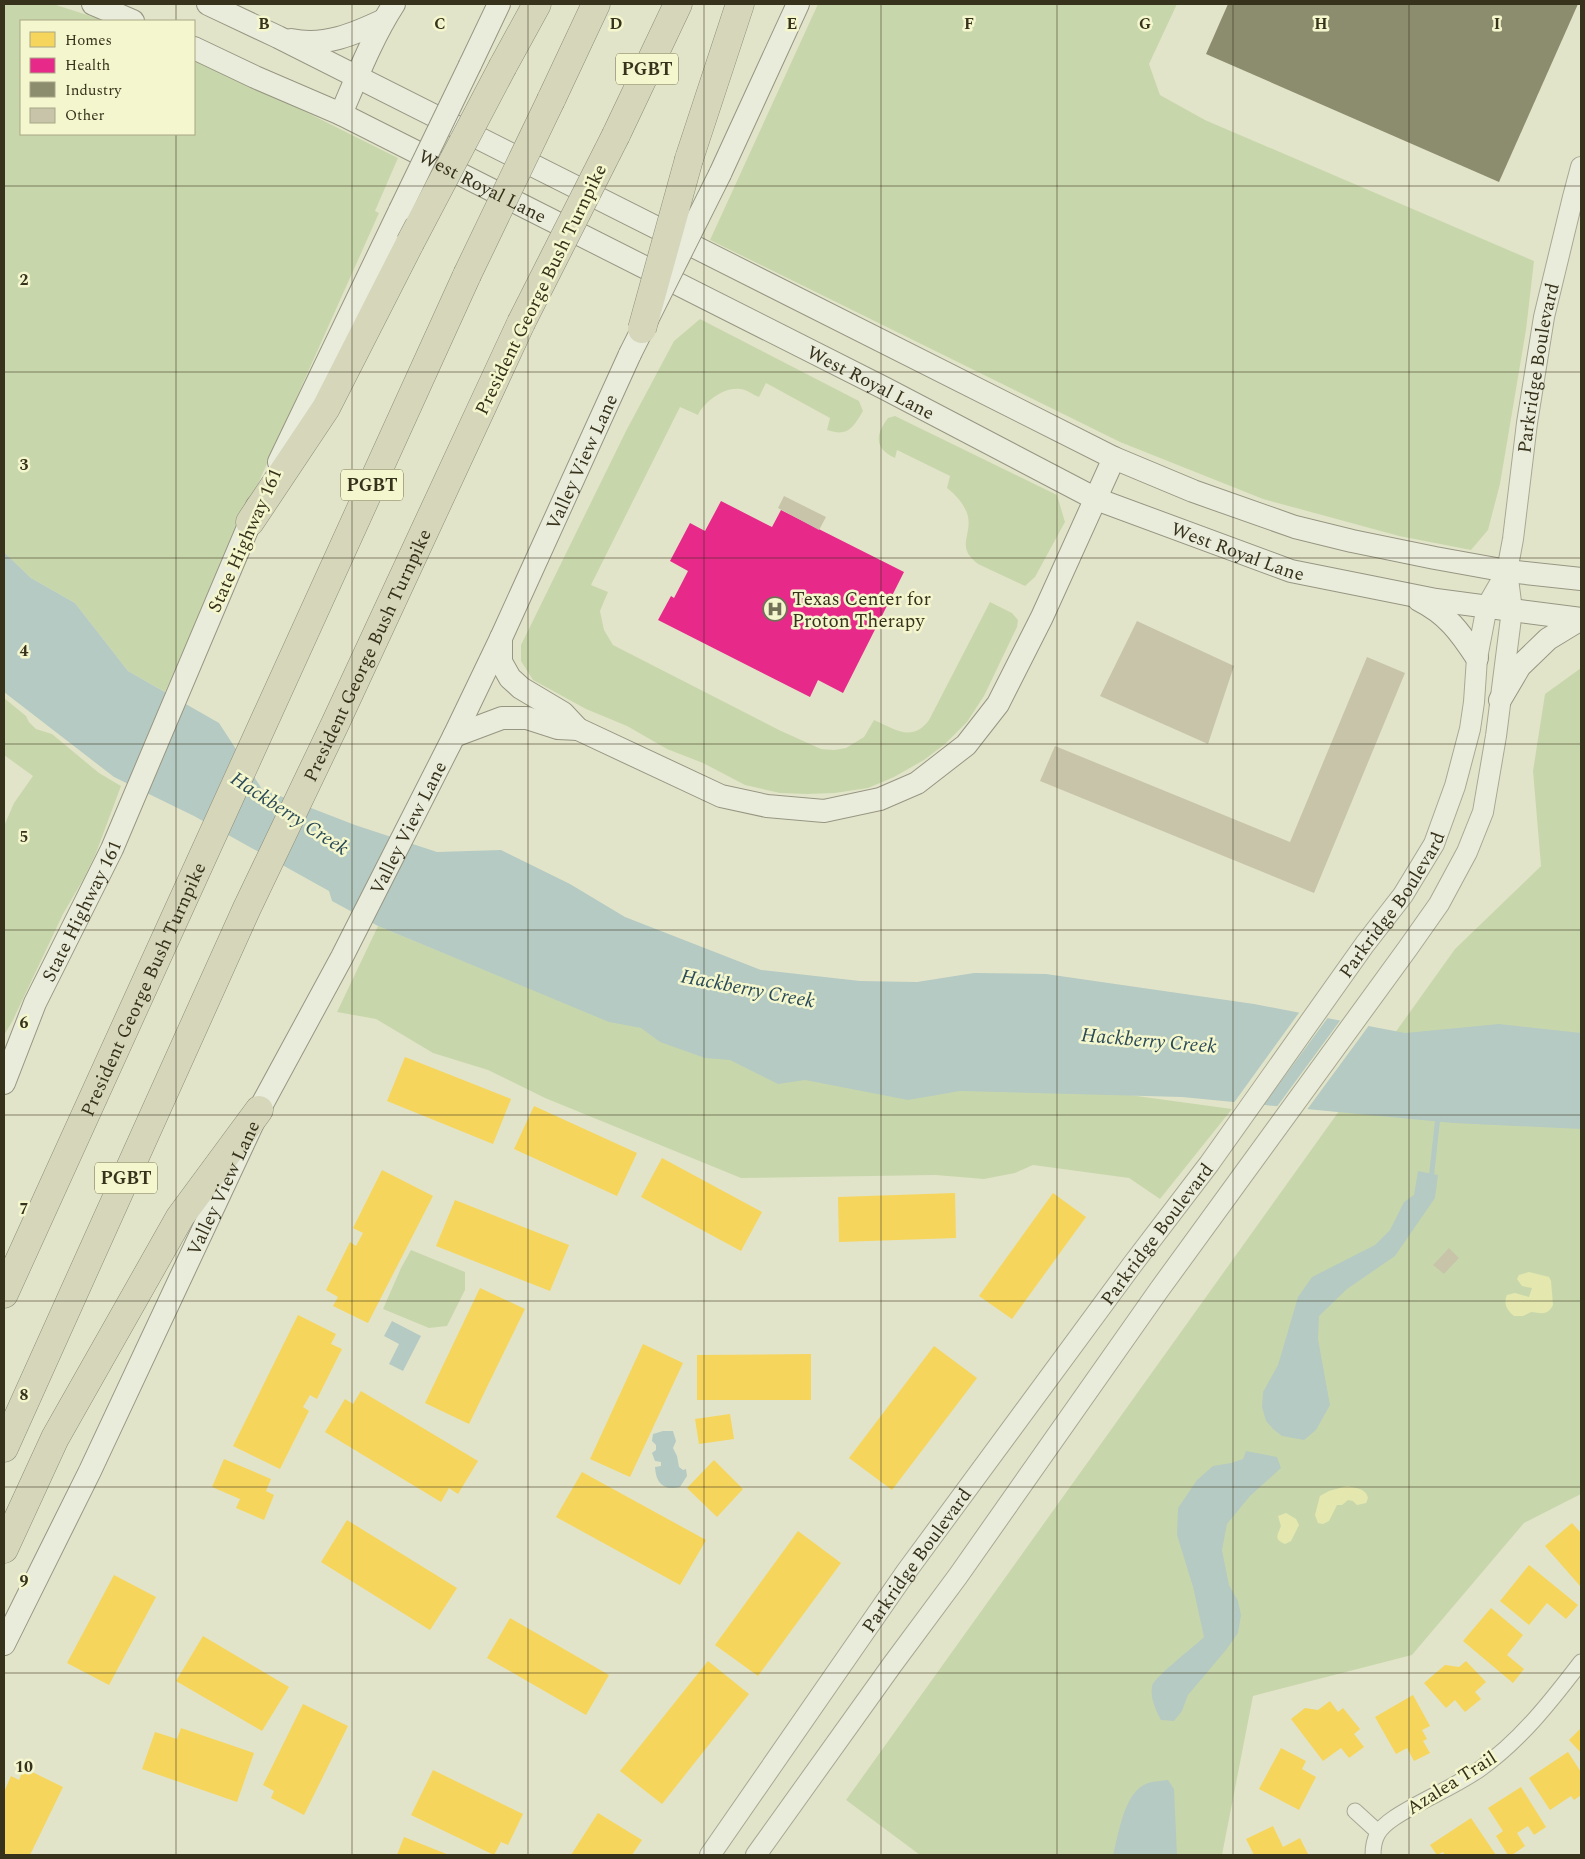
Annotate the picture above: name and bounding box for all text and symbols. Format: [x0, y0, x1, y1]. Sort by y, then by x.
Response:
text: B [258, 12, 270, 36]
text: C [434, 12, 446, 36]
text: D [610, 12, 623, 36]
text: E [787, 12, 797, 36]
text: F [964, 12, 974, 36]
text: G [1139, 12, 1151, 36]
text: H [1314, 12, 1328, 36]
text: I [1494, 12, 1500, 36]
legend [20, 20, 195, 135]
text: Homes [65, 29, 112, 52]
text: Health [65, 54, 110, 77]
road number: PGBT [616, 54, 678, 85]
text: Industry [65, 79, 122, 102]
text: Other [65, 104, 104, 127]
street label: West Royal Lane [413, 142, 551, 231]
street label: President George Bush Turnpike [468, 159, 615, 420]
text: 2 [20, 268, 29, 292]
street label: Parkridge Boulevard [1510, 280, 1568, 455]
street label: West Royal Lane [801, 338, 939, 428]
street label: Valley View Lane [539, 390, 626, 535]
text: 3 [20, 453, 29, 477]
street label: State Highway 161 [201, 464, 290, 617]
road number: PGBT [341, 470, 403, 500]
street label: West Royal Lane [1167, 515, 1307, 589]
street label: President George Bush Turnpike [296, 524, 440, 787]
place label: Texas Center for Proton Therapy [792, 585, 932, 636]
hospital icon: Texas Center for Proton Therapy [762, 596, 788, 622]
text: 4 [20, 639, 29, 663]
street label: Valley View Lane [363, 756, 455, 900]
water label: Hackberry Creek [224, 764, 355, 864]
text: 5 [20, 825, 28, 849]
street label: Parkridge Boulevard [1332, 828, 1453, 985]
street label: State Highway 161 [35, 836, 130, 987]
street label: President George Bush Turnpike [74, 858, 214, 1121]
water label: Hackberry Creek [678, 961, 818, 1017]
text: 6 [20, 1011, 29, 1035]
water label: Hackberry Creek [1080, 1020, 1219, 1062]
street label: Valley View Lane [180, 1116, 268, 1261]
street label: Parkridge Boulevard [1094, 1157, 1221, 1312]
road number: PGBT [95, 1162, 157, 1194]
text: 7 [20, 1197, 29, 1221]
text: 8 [20, 1383, 29, 1407]
street label: Parkridge Boulevard [855, 1482, 979, 1639]
text: 9 [20, 1569, 29, 1593]
street label: Azalea Trail [1401, 1744, 1503, 1823]
text: 10 [15, 1755, 33, 1779]

